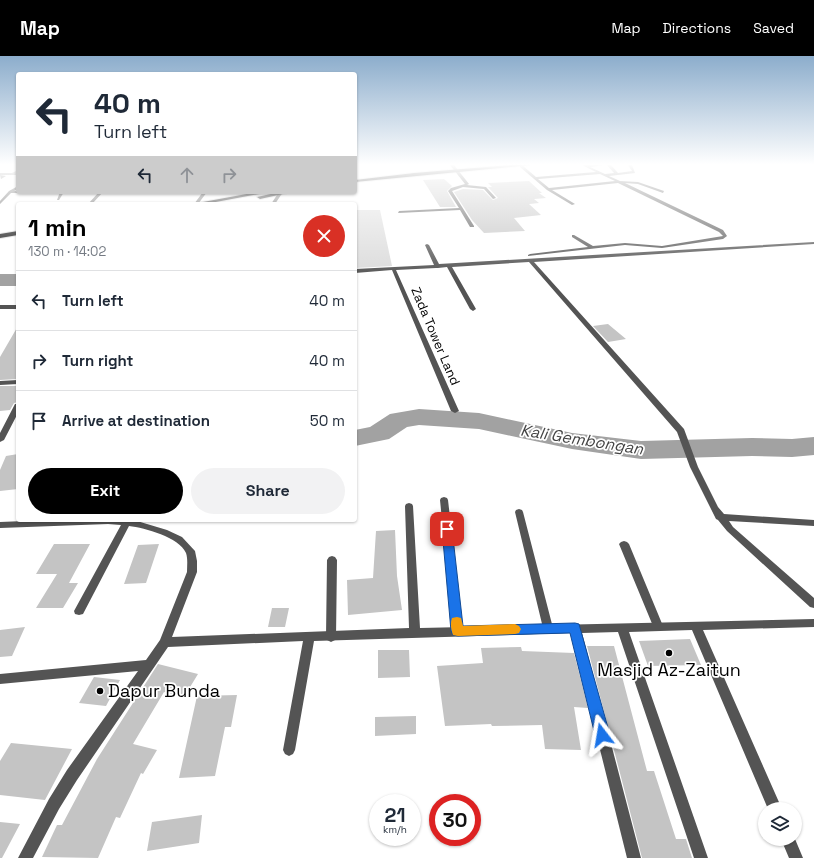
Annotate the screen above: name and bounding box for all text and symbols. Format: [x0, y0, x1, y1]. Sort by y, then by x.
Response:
text: Map [20, 16, 60, 41]
text: Map [611, 19, 641, 37]
text: Directions [663, 19, 731, 37]
text: Saved [753, 19, 794, 37]
text: 40 m [94, 85, 161, 121]
icon: left [28, 88, 80, 140]
text: Turn left [94, 120, 167, 143]
icon: left [134, 164, 156, 186]
icon: ahead [176, 164, 198, 186]
icon: right [218, 164, 240, 186]
text: 1 min [28, 212, 87, 243]
button: close [303, 215, 345, 257]
text: 130 m · 14:02 [28, 243, 106, 260]
street label: Zada Tower Land [407, 285, 464, 388]
icon: left [28, 290, 50, 312]
text: Turn left [62, 291, 124, 310]
text: 40 m [309, 291, 345, 310]
icon: right [28, 350, 50, 372]
text: Turn right [62, 351, 133, 370]
text: 40 m [309, 351, 345, 370]
icon: arrive [28, 410, 50, 432]
text: Arrive at destination [62, 411, 210, 430]
text: 50 m [310, 411, 345, 430]
water label: Kali Gembongan [519, 419, 646, 460]
button: Exit [28, 468, 183, 514]
button: Share [191, 468, 345, 514]
pin [430, 512, 464, 546]
icon: arrive [436, 518, 458, 540]
marker: Masjid Az-Zaitun [664, 648, 674, 658]
place label: Masjid Az-Zaitun [597, 658, 741, 681]
place label: Dapur Bunda [108, 679, 220, 702]
marker: Dapur Bunda [95, 686, 105, 696]
position arrow [581, 714, 623, 756]
speed limit sign: 30 [429, 794, 481, 846]
text: 21 [385, 802, 405, 828]
map controls [758, 802, 802, 846]
button: layers [758, 802, 802, 846]
text: km/h [383, 823, 407, 836]

